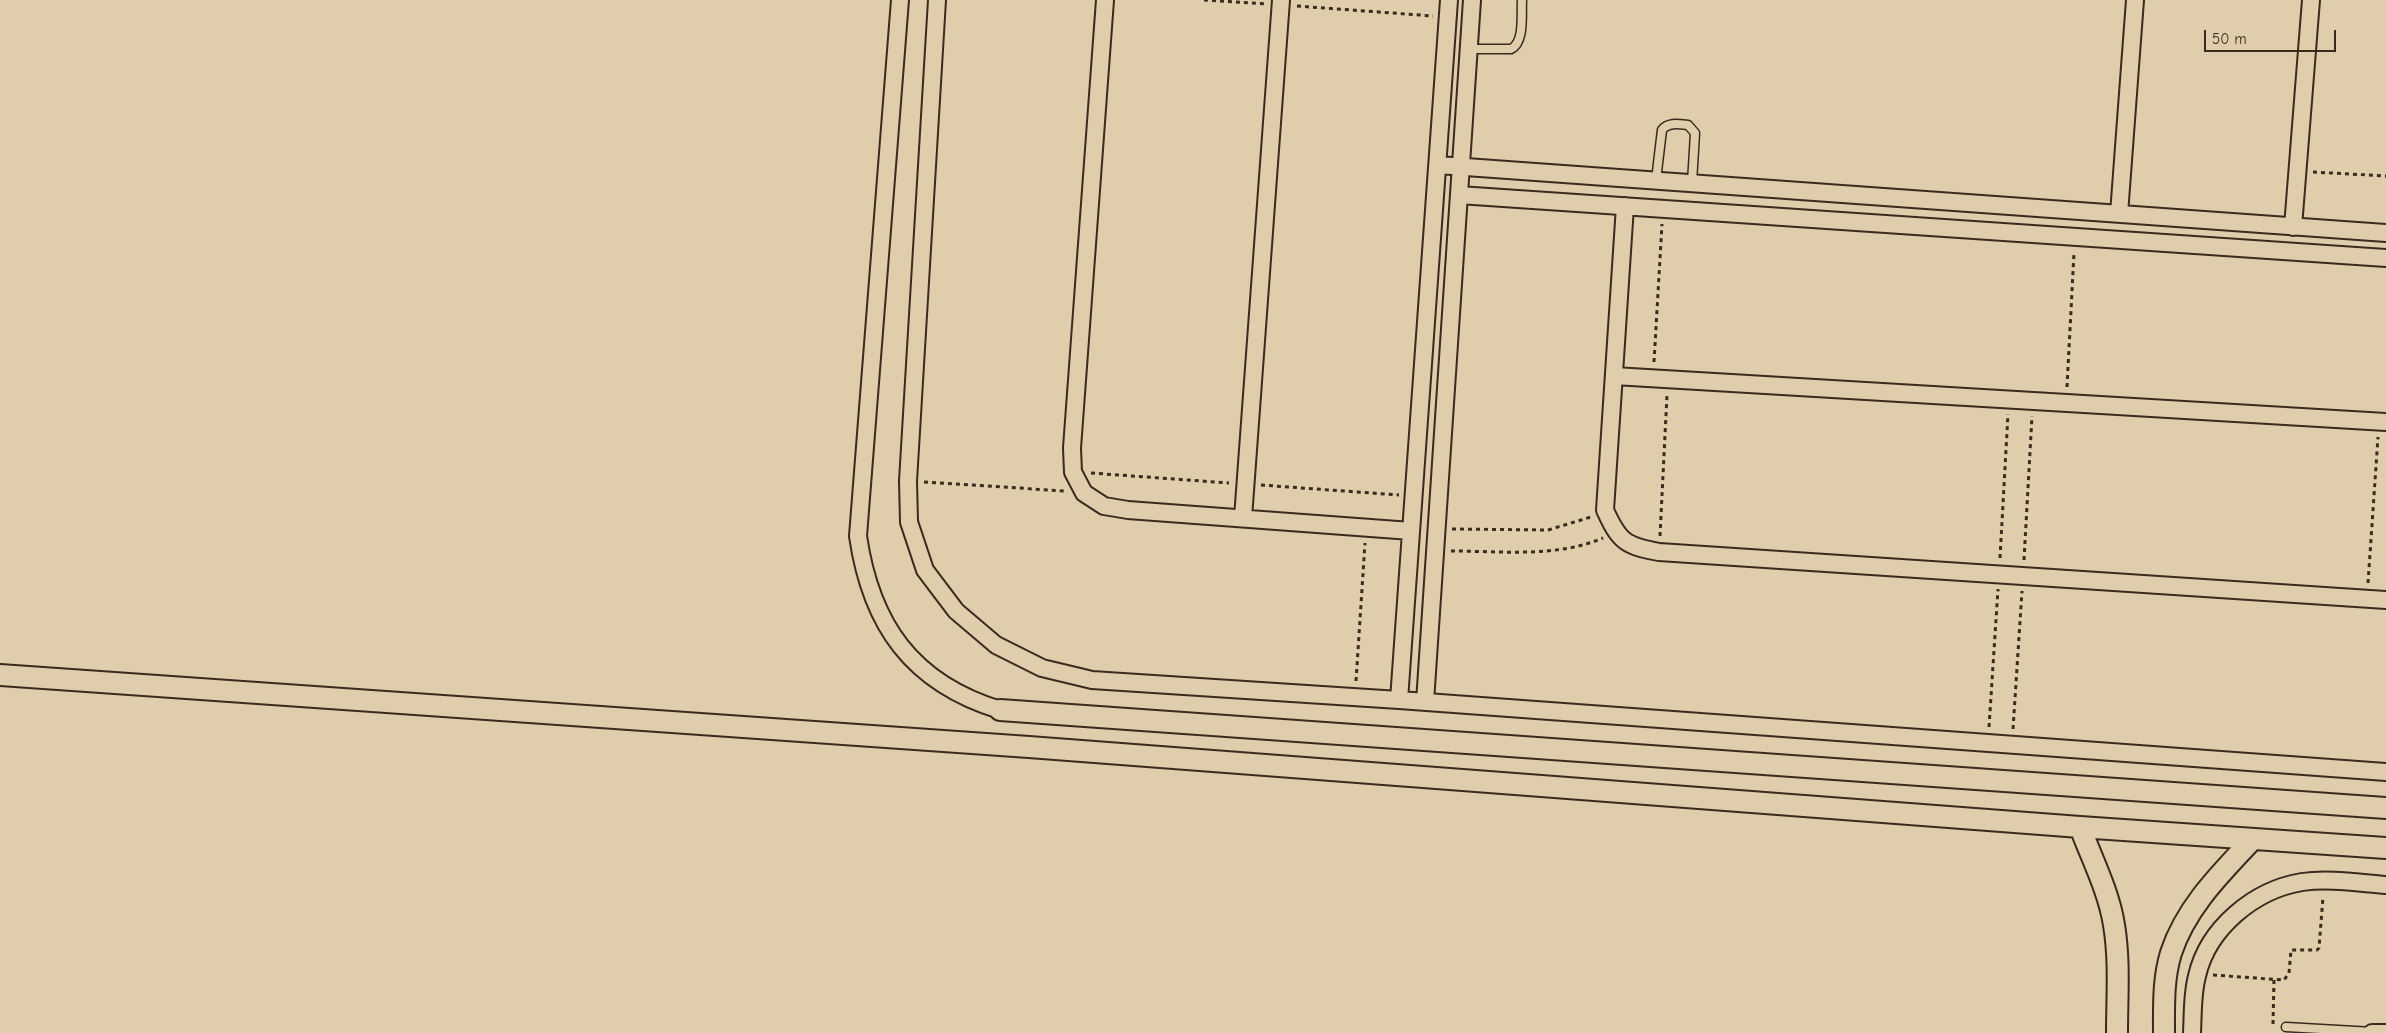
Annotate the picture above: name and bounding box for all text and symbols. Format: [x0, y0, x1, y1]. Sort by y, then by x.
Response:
scale bar [2206, 20, 2338, 52]
text: 50 m [2212, 30, 2247, 48]

